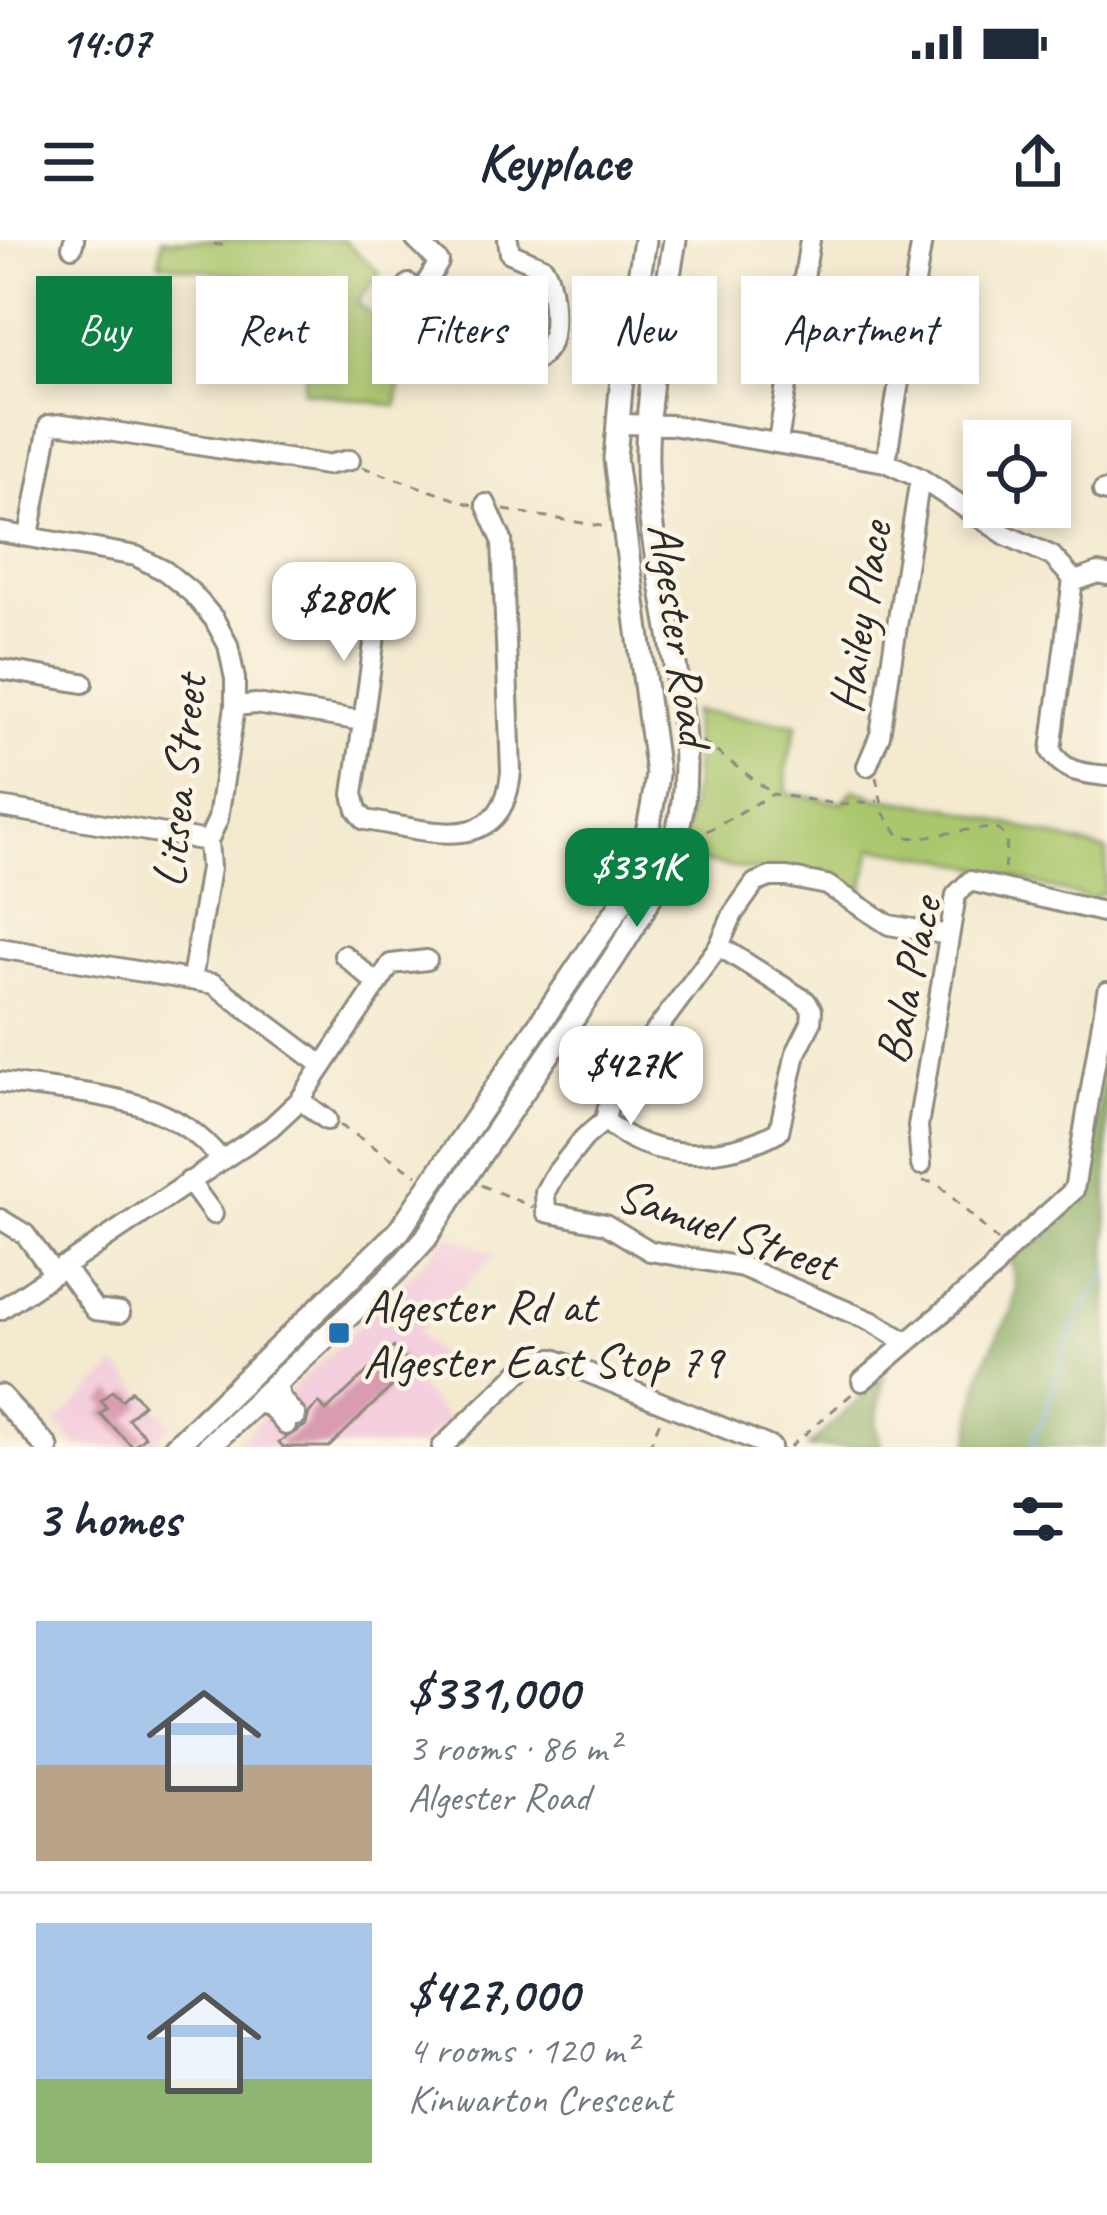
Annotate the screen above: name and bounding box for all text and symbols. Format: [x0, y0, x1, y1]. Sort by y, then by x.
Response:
text: 14:07 [60, 14, 150, 71]
text: Keyplace [478, 128, 629, 196]
icon: menu [36, 129, 102, 195]
icon: share [1005, 129, 1071, 195]
chip: Buy [36, 276, 172, 384]
chip: Rent [196, 276, 348, 384]
chip: Filters [372, 276, 548, 384]
chip: New [572, 276, 717, 384]
chip: Apartment [741, 276, 979, 384]
map controls [963, 420, 1071, 528]
button: locate [963, 420, 1071, 528]
street label: Hailey Place [815, 514, 905, 717]
street label: Algester Road [635, 519, 726, 755]
pin: $280K [260, 562, 428, 664]
text: $280K [299, 576, 389, 625]
street label: Litsea Street [138, 668, 220, 890]
pin: $331K [553, 828, 721, 930]
text: $331K [592, 842, 682, 891]
street label: Bala Place [861, 888, 956, 1069]
pin: $427K [547, 1026, 715, 1128]
text: $427K [586, 1040, 676, 1089]
street label: Samuel Street [609, 1164, 848, 1296]
place label: Algester Rd at Algester East Stop 79 [363, 1276, 726, 1391]
marker: Algester Rd at Algester East Stop 79 [326, 1320, 352, 1346]
icon: filters [1005, 1486, 1071, 1552]
text: 3 homes [36, 1487, 180, 1551]
text: $331,000 [408, 1660, 579, 1724]
icon: home [132, 1669, 276, 1813]
text: 3 rooms · 86 m² [408, 1724, 619, 1773]
text: Algester Road [408, 1773, 590, 1822]
text: $427,000 [408, 1962, 579, 2026]
icon: home [132, 1971, 276, 2115]
text: 4 rooms · 120 m² [408, 2026, 636, 2075]
text: Kinwarton Crescent [408, 2075, 671, 2124]

